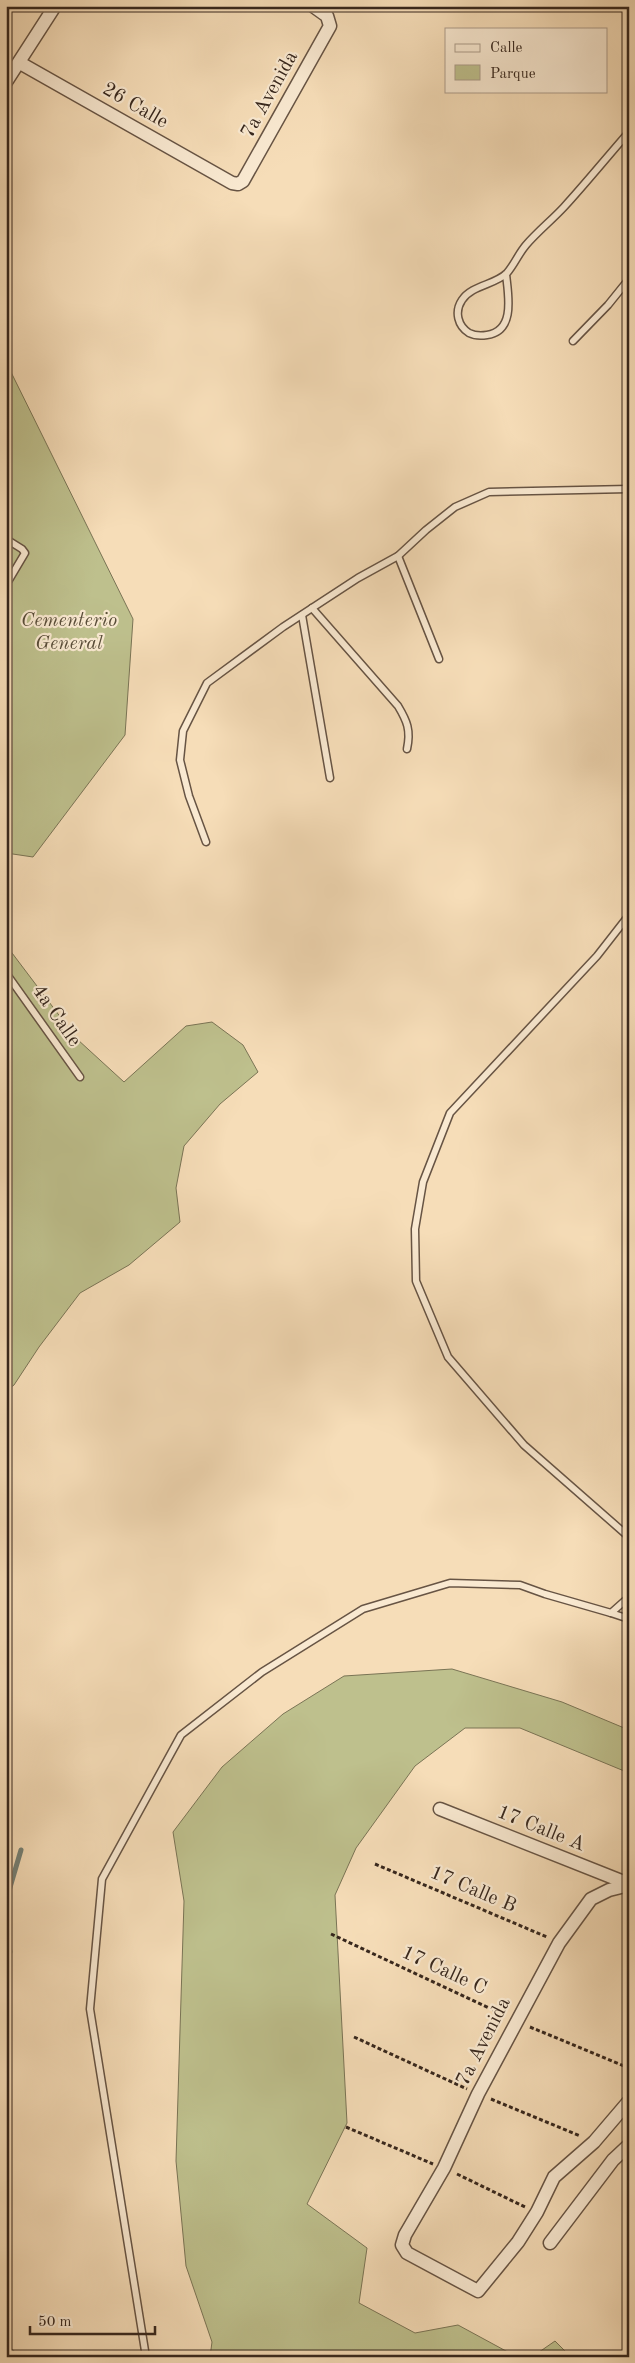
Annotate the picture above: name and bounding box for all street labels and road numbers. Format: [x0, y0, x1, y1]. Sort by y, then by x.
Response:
street label: 7a Avenida [238, 48, 302, 142]
street label: 26 Calle [99, 79, 171, 133]
street label: 4a Calle [28, 981, 84, 1051]
street label: 17 Calle A [494, 1802, 588, 1856]
street label: 17 Calle B [427, 1863, 519, 1917]
street label: 17 Calle C [398, 1943, 490, 1999]
street label: 7a Avenida [453, 1994, 515, 2090]

